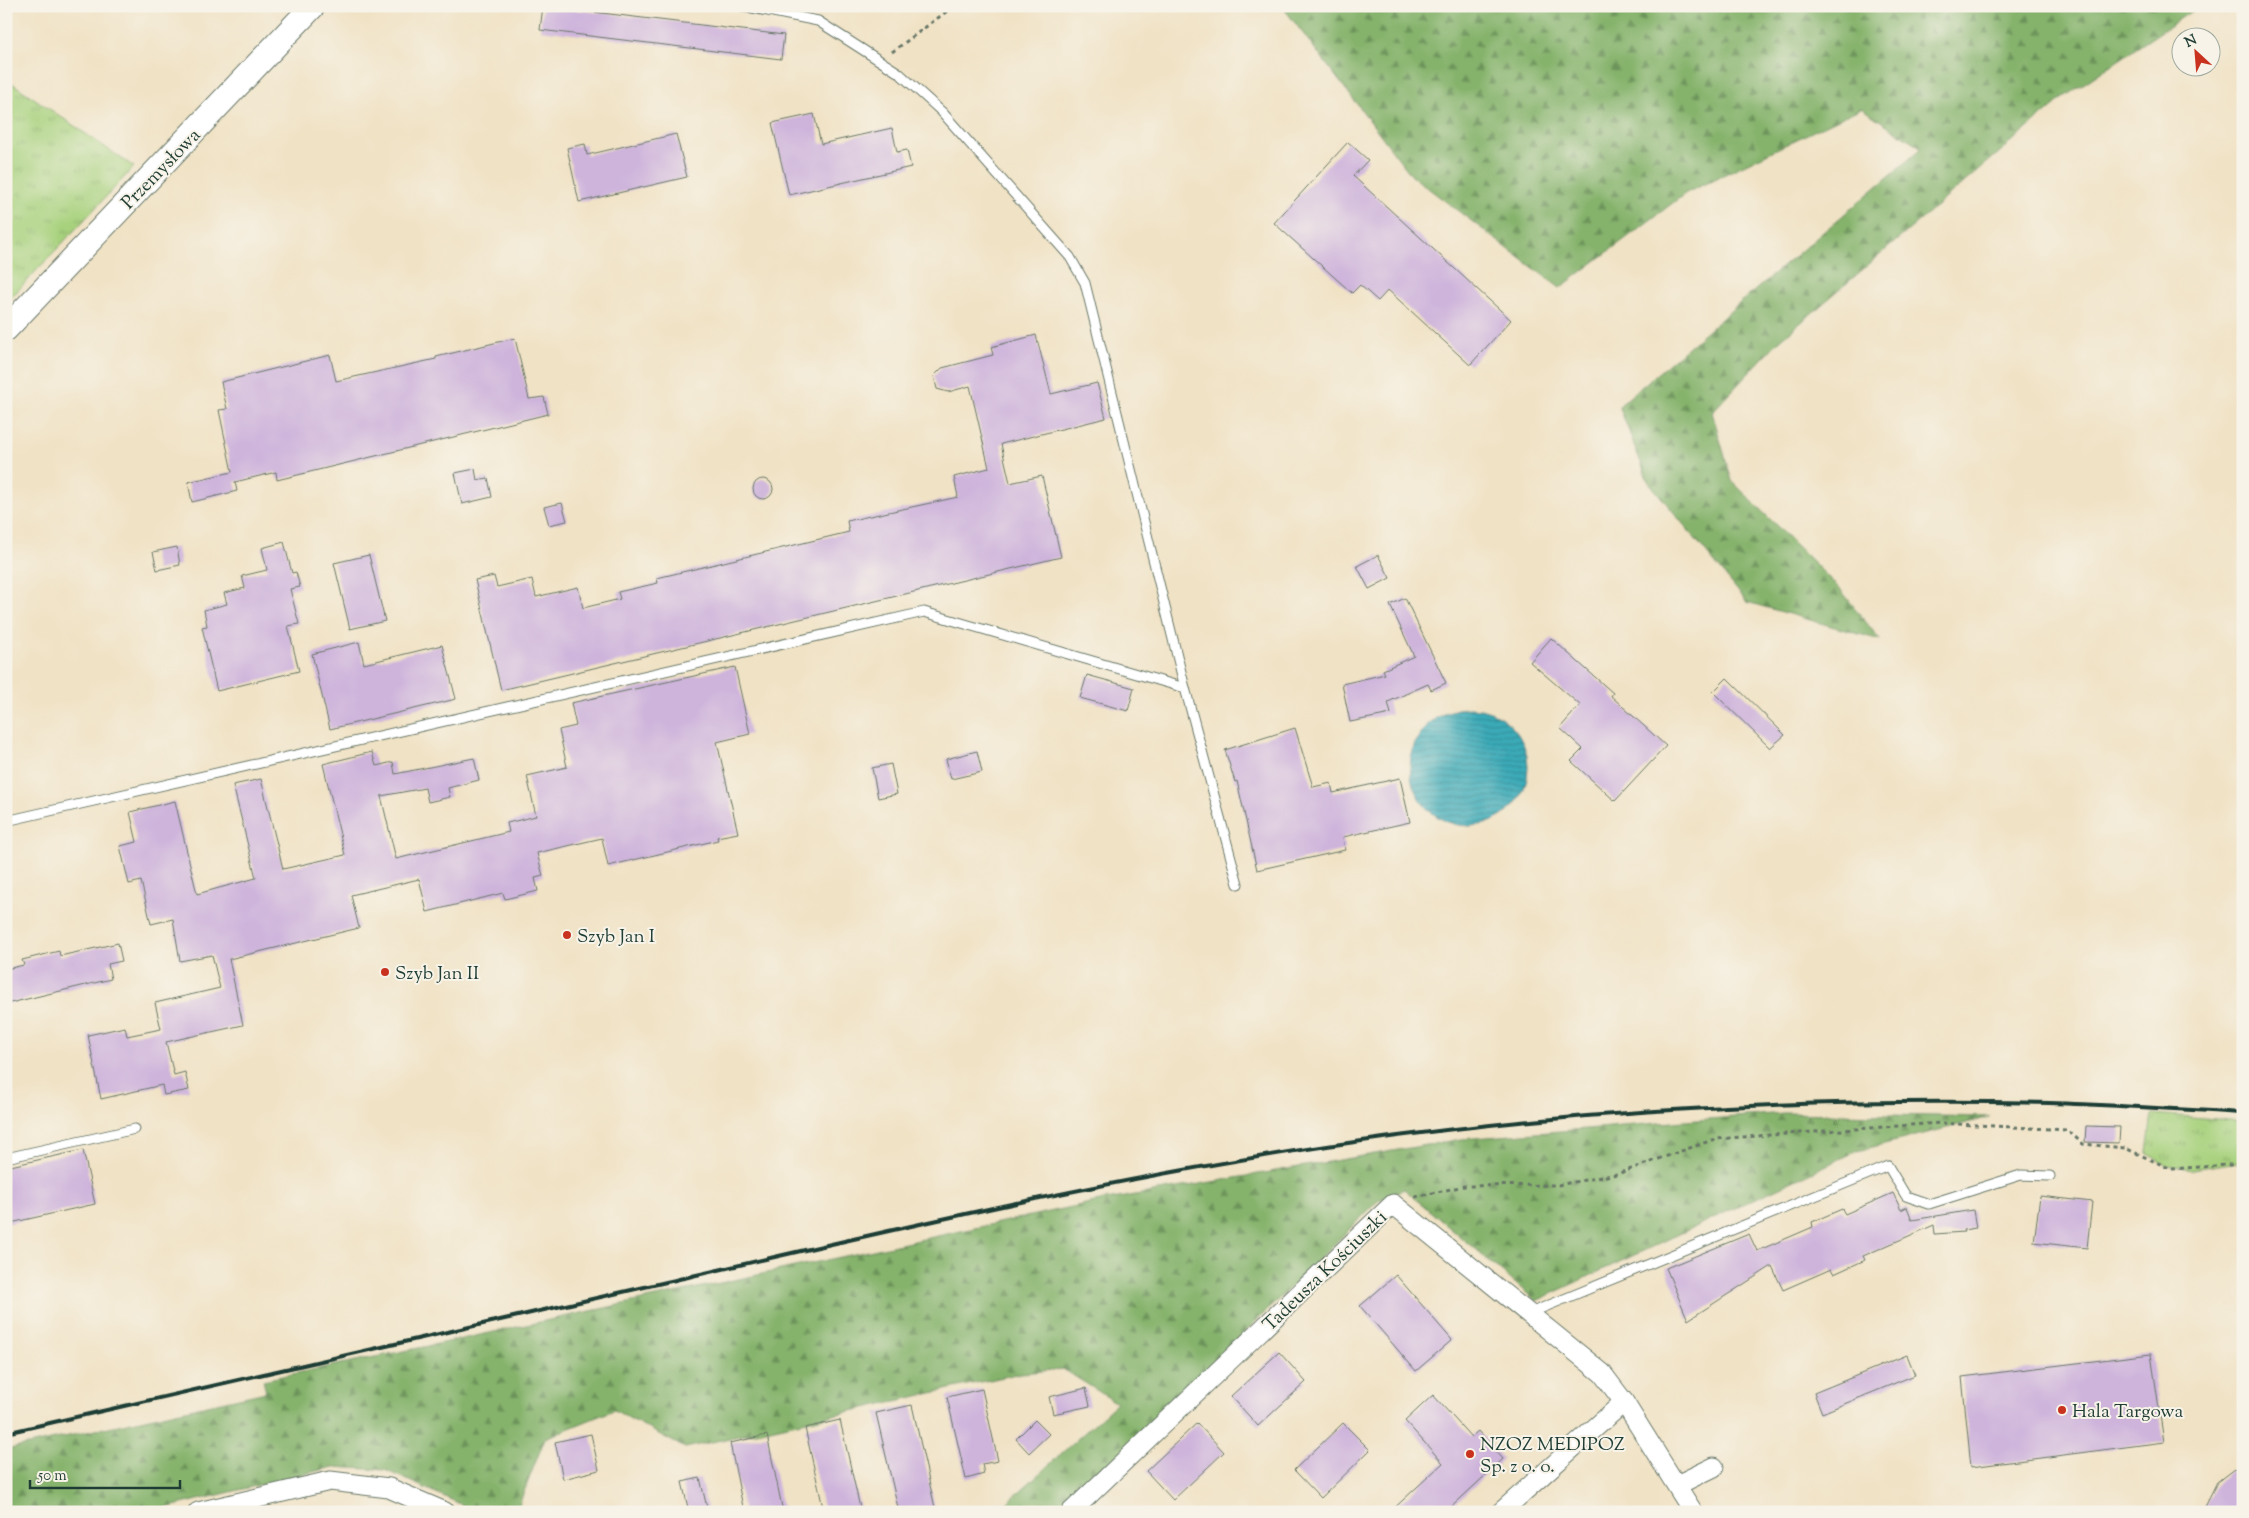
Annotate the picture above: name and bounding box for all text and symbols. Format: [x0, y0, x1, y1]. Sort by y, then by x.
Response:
north arrow [2172, 28, 2222, 78]
text: N [2182, 31, 2201, 54]
street label: Przemysłowa [116, 123, 208, 216]
place label: Szyb Jan I [577, 924, 655, 951]
marker: Szyb Jan I [561, 929, 573, 941]
place label: Szyb Jan II [395, 961, 479, 988]
marker: Szyb Jan II [379, 966, 391, 978]
street label: Tadeusza Kościuszki [1257, 1205, 1394, 1338]
place label: Hala Targowa [2072, 1399, 2183, 1426]
marker: Hala Targowa [2056, 1404, 2068, 1416]
place label: NZOZ MEDIPOZ Sp. z o. o. [1480, 1432, 1625, 1481]
marker: NZOZ MEDIPOZ Sp. z o. o. [1464, 1448, 1476, 1460]
scale bar [30, 1458, 180, 1490]
text: 50 m [37, 1466, 67, 1487]

